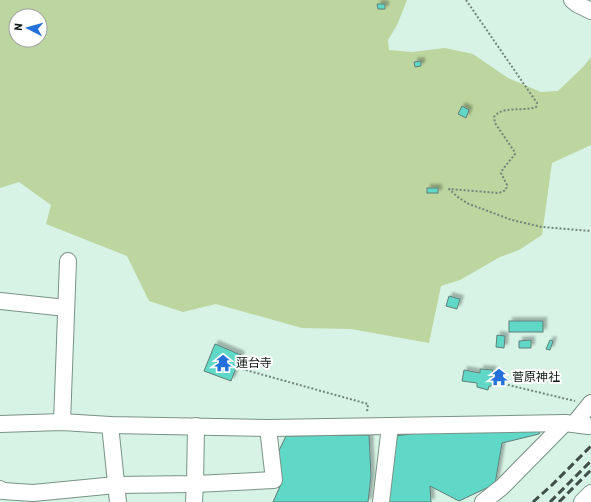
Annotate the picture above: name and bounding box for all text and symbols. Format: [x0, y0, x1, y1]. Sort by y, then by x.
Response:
north arrow [8, 8, 48, 48]
text: N [11, 23, 24, 31]
temple icon: 蓮台寺 [213, 353, 233, 373]
place label: 蓮台寺 [236, 355, 272, 369]
temple icon: 菅原神社 [489, 367, 509, 387]
place label: 菅原神社 [512, 369, 560, 383]

